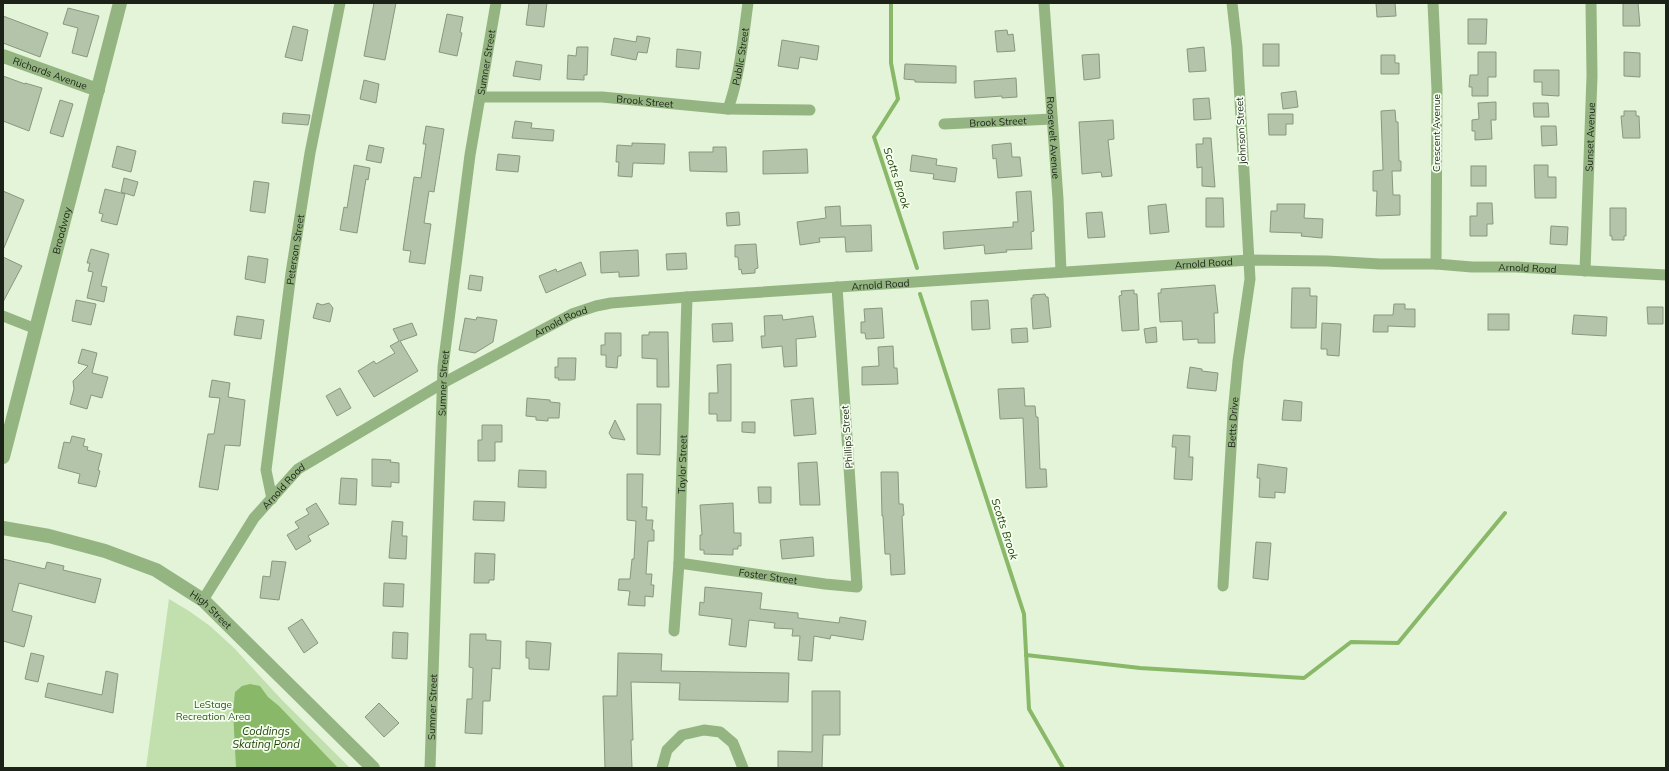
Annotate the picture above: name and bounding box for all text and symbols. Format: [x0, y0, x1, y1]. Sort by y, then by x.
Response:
street label: Public Street [729, 26, 751, 87]
street label: Sumner Street [474, 28, 498, 96]
street label: Richards Avenue [11, 54, 89, 92]
street label: Brook Street [616, 92, 674, 110]
street label: Crescent Avenue [1430, 94, 1443, 172]
street label: Roosevelt Avenue [1044, 96, 1063, 179]
street label: Johnson Street [1233, 96, 1249, 165]
street label: Sunset Avenue [1582, 102, 1598, 172]
street label: Brook Street [969, 114, 1027, 129]
water label: Scotts Brook [880, 145, 914, 211]
street label: Broadway [49, 205, 74, 255]
street label: Peterson Street [283, 213, 307, 285]
street label: Arnold Road [1174, 255, 1233, 271]
street label: Arnold Road [1498, 260, 1557, 276]
street label: Arnold Road [851, 276, 910, 293]
street label: Arnold Road [532, 303, 589, 340]
street label: Sumner Street [435, 349, 452, 416]
street label: Betts Drive [1225, 396, 1241, 448]
street label: Phillips Street [838, 405, 856, 469]
street label: Taylor Street [675, 434, 689, 494]
street label: Arnold Road [259, 460, 307, 512]
water label: Scotts Brook [988, 496, 1022, 562]
street label: Foster Street [738, 565, 799, 587]
street label: High Street [188, 587, 235, 632]
street label: Sumner Street [424, 673, 440, 740]
park label: LeStage Recreation Area [176, 698, 250, 723]
water label: Coddings Skating Pond [232, 724, 300, 751]

